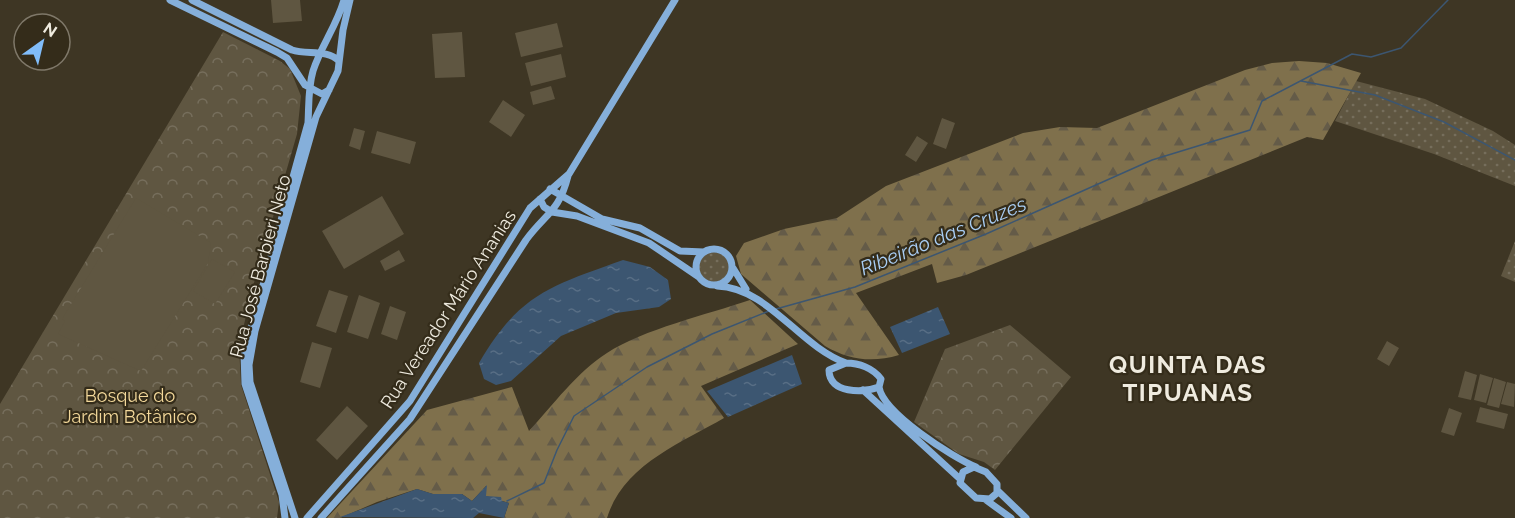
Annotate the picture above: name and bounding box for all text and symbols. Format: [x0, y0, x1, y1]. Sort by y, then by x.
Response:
north arrow [12, 12, 72, 72]
text: N [40, 19, 60, 41]
street label: Rua José Barbieri Neto [225, 172, 295, 360]
water label: Ribeirão das Cruzes [856, 191, 1030, 280]
street label: Rua Vereador Mário Ananias [376, 206, 520, 412]
district label: QUINTA DAS TIPUANAS [1109, 350, 1267, 407]
park label: Bosque do Jardim Botânico [63, 385, 197, 427]

